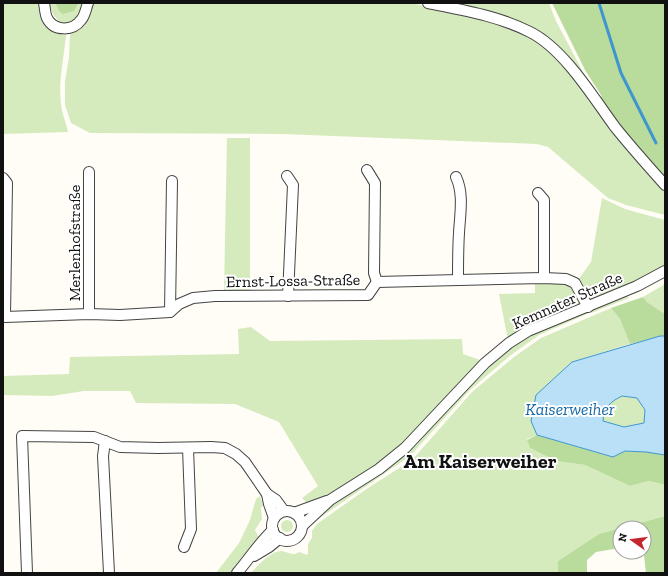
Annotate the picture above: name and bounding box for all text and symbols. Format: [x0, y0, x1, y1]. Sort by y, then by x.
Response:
street label: Merlenhofstraße [65, 185, 84, 301]
street label: Kemnater Straße [509, 268, 625, 333]
street label: Ernst-Lossa-Straße [226, 270, 360, 291]
water label: Kaiserweiher [525, 399, 615, 419]
district label: Am Kaiserweiher [404, 449, 557, 473]
north arrow [612, 520, 652, 560]
text: N [615, 531, 630, 543]

